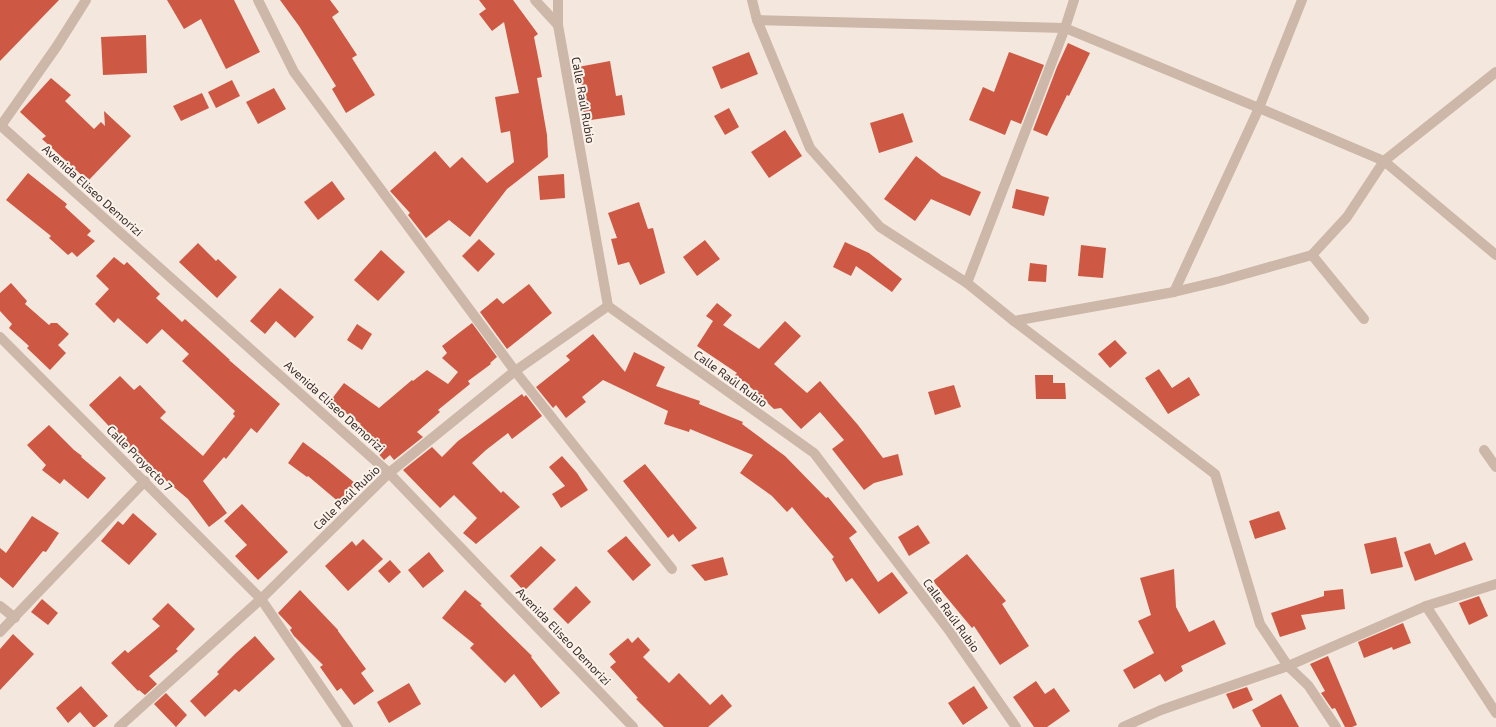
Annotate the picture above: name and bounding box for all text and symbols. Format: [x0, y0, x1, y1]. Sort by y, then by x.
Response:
street label: Calle Raúl Rubio [570, 56, 599, 144]
street label: Avenida Eliseo Demorizi [40, 141, 146, 239]
street label: Calle Raúl Rubio [692, 347, 771, 409]
street label: Avenida Eliseo Demorizi [282, 357, 388, 455]
street label: Calle Proyecto 7 [104, 422, 176, 494]
street label: Calle Paúl Rubio [310, 462, 382, 532]
street label: Calle Raúl Rubio [921, 576, 983, 655]
street label: Avenida Eliseo Demorizi [514, 584, 614, 688]

